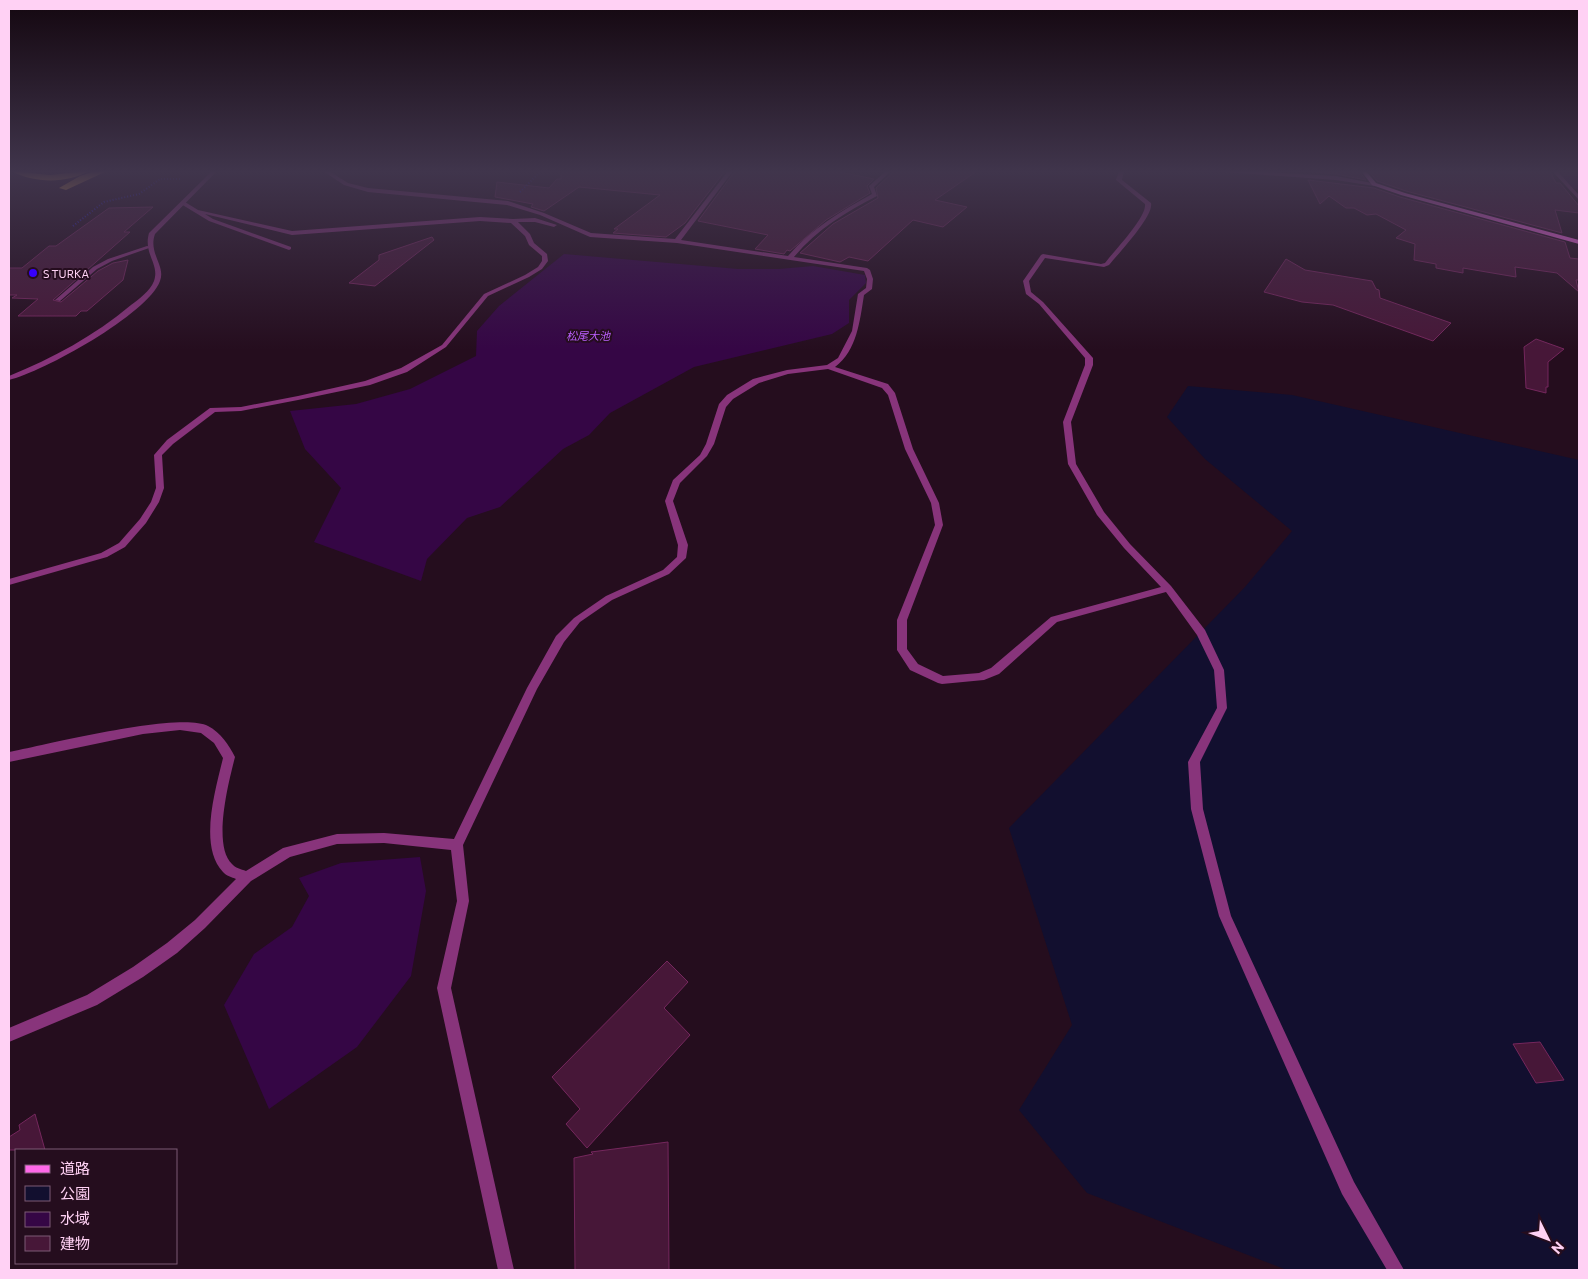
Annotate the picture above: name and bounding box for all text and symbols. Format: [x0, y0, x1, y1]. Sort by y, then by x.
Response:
marker: S TURKA [27, 267, 39, 279]
place label: S TURKA [43, 267, 89, 280]
water label: 松尾大池 [566, 329, 611, 342]
legend [15, 1149, 178, 1264]
text: 道路 [60, 1159, 90, 1177]
text: 公園 [60, 1184, 90, 1202]
text: 水域 [60, 1209, 90, 1227]
north arrow [1523, 1214, 1573, 1264]
text: 建物 [60, 1234, 90, 1252]
text: N [1548, 1238, 1568, 1258]

